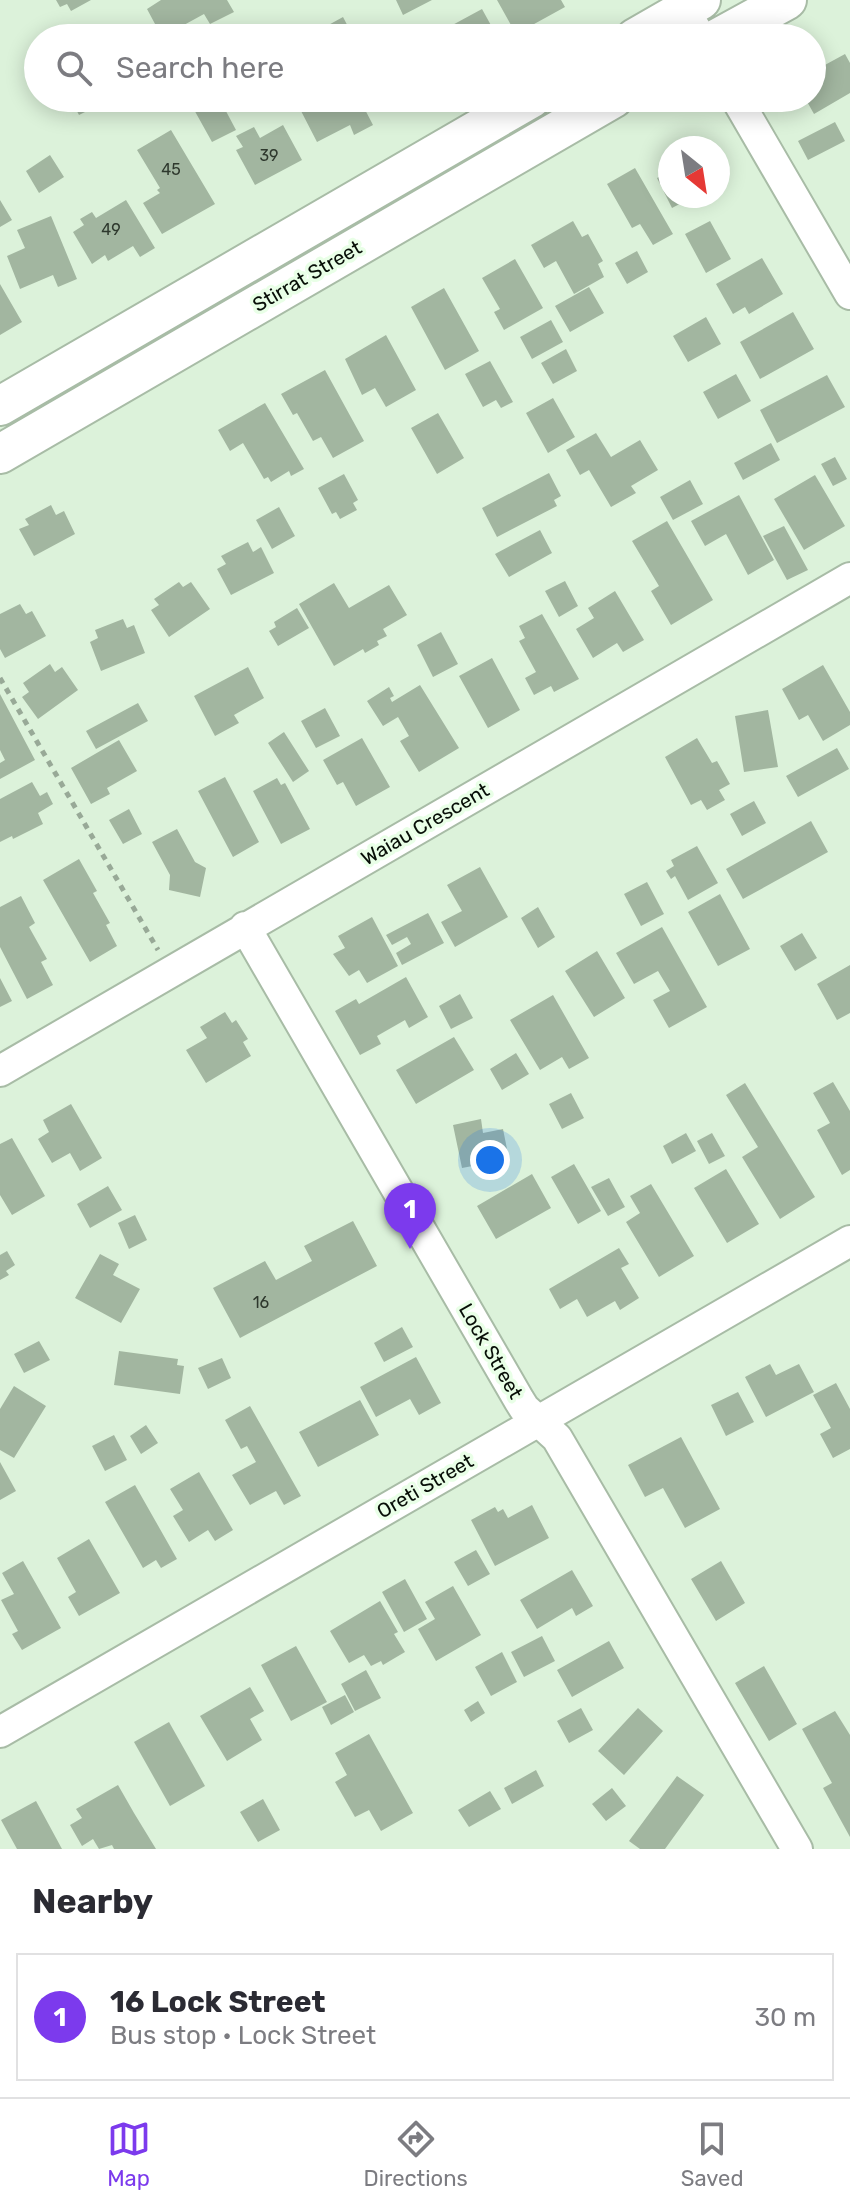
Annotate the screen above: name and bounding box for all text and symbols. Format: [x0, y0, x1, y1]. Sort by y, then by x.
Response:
search box [24, 24, 826, 112]
icon: search [52, 46, 96, 90]
text: Search here [116, 50, 284, 86]
north arrow [658, 136, 730, 208]
house number: 39 [259, 146, 279, 165]
house number: 45 [161, 160, 181, 179]
house number: 49 [101, 220, 121, 239]
street label: Stirrat Street [248, 235, 366, 317]
street label: Waiau Crescent [357, 778, 493, 870]
your location [470, 1140, 510, 1180]
pin: 1 [384, 1183, 436, 1249]
house number: 16 [253, 1293, 270, 1312]
street label: Lock Street [454, 1299, 528, 1403]
street label: Oreti Street [372, 1449, 478, 1523]
text: Nearby [32, 1881, 153, 1922]
text: 16 Lock Street [110, 1984, 325, 2020]
text: 1 [54, 2002, 66, 2033]
text: 30 m [754, 2002, 816, 2033]
text: Bus stop · Lock Street [110, 2020, 376, 2051]
tab: Map [107, 2117, 151, 2192]
tab: Directions [364, 2117, 468, 2192]
tab: Saved [681, 2117, 744, 2192]

